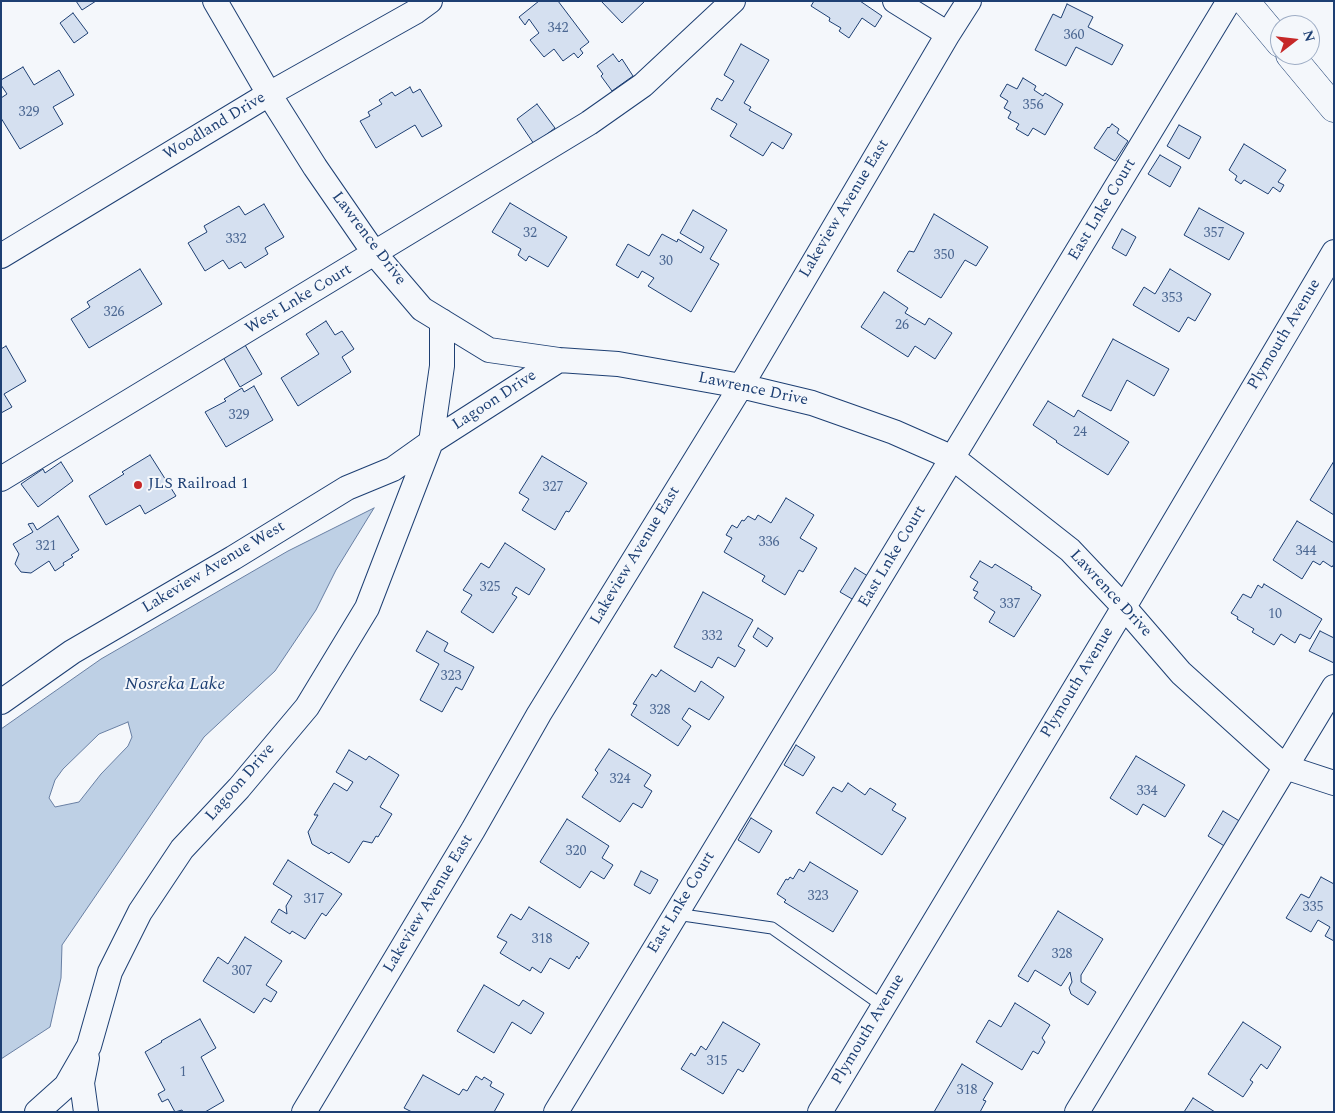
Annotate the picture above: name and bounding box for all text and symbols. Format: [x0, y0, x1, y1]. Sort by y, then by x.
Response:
north arrow [1270, 15, 1320, 65]
house number: 342 [548, 21, 568, 37]
house number: 360 [1064, 28, 1084, 44]
text: N [1297, 28, 1321, 44]
street label: Woodland Drive [160, 89, 270, 165]
house number: 356 [1023, 98, 1043, 114]
house number: 329 [19, 105, 39, 121]
street label: Lakeview Avenue East [796, 136, 894, 282]
street label: East Lnke Court [1065, 155, 1141, 265]
street label: Lawrence Drive [327, 189, 409, 289]
house number: 32 [523, 226, 537, 242]
house number: 357 [1204, 226, 1224, 242]
house number: 332 [226, 232, 246, 248]
house number: 350 [934, 248, 954, 264]
house number: 30 [659, 254, 673, 270]
street label: West Lnke Court [242, 261, 356, 339]
street label: Plymouth Avenue [1244, 276, 1326, 394]
house number: 353 [1162, 291, 1182, 307]
house number: 326 [104, 305, 124, 321]
house number: 26 [895, 318, 909, 334]
street label: Lagoon Drive [449, 367, 541, 435]
street label: Lawrence Drive [696, 369, 810, 411]
house number: 329 [229, 408, 249, 424]
house number: 24 [1073, 425, 1087, 441]
place label: JLS Railroad 1 [148, 475, 249, 495]
marker: JLS Railroad 1 [132, 479, 144, 491]
house number: 327 [543, 480, 563, 496]
street label: Lakeview Avenue East [587, 483, 685, 629]
street label: East Lnke Court [855, 502, 931, 612]
street label: Lakeview Avenue West [139, 518, 289, 618]
house number: 336 [759, 535, 779, 551]
house number: 321 [36, 539, 56, 555]
house number: 344 [1296, 544, 1316, 560]
street label: Lawrence Drive [1065, 547, 1155, 641]
house number: 325 [480, 580, 500, 596]
house number: 337 [1000, 597, 1020, 613]
house number: 10 [1268, 607, 1282, 623]
street label: Plymouth Avenue [1037, 624, 1119, 742]
house number: 332 [702, 629, 722, 645]
house number: 323 [441, 669, 461, 685]
water label: Nosreka Lake [125, 674, 225, 696]
house number: 328 [650, 703, 670, 719]
street label: Lagoon Drive [202, 740, 280, 826]
house number: 324 [610, 772, 630, 788]
house number: 334 [1137, 784, 1157, 800]
street label: Lakeview Avenue East [380, 831, 478, 977]
house number: 320 [566, 844, 586, 860]
street label: East Lnke Court [644, 848, 720, 958]
house number: 323 [808, 889, 828, 905]
house number: 317 [304, 892, 324, 908]
house number: 335 [1303, 900, 1323, 916]
house number: 318 [532, 932, 552, 948]
house number: 328 [1052, 947, 1072, 963]
house number: 307 [232, 964, 252, 980]
street label: Plymouth Avenue [828, 971, 910, 1089]
house number: 315 [707, 1054, 727, 1070]
house number: 1 [180, 1065, 186, 1081]
house number: 318 [957, 1083, 977, 1099]

